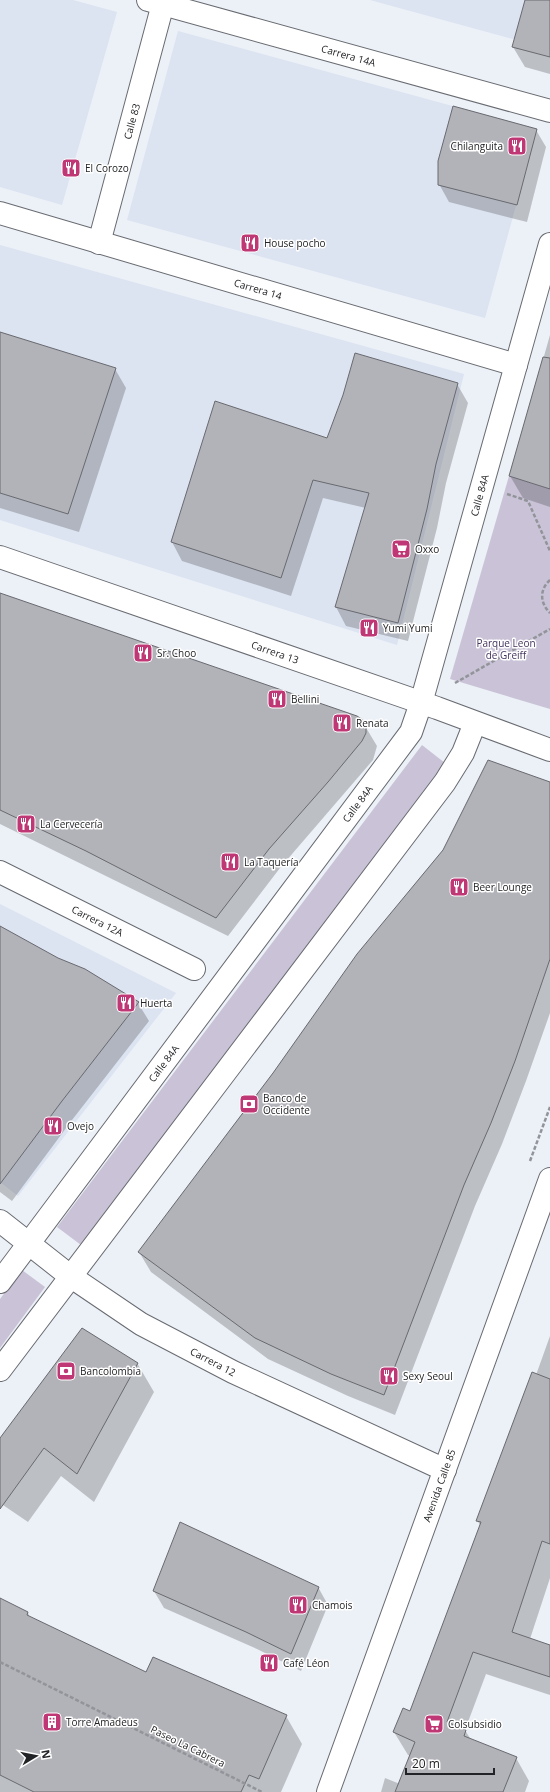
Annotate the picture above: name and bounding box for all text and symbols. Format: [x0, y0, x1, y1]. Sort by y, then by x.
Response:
street label: Carrera 14A [320, 41, 378, 70]
street label: Calle 83 [120, 102, 143, 141]
restaurant icon: Chilanguita [506, 135, 528, 157]
place label: Chilanguita [451, 139, 503, 153]
restaurant icon: El Corozo [60, 157, 82, 179]
place label: El Corozo [85, 161, 129, 175]
restaurant icon: House pocho [239, 232, 261, 254]
place label: House pocho [264, 236, 326, 250]
street label: Carrera 14 [232, 275, 284, 303]
street label: Calle 84A [467, 472, 492, 518]
supermarket icon: Oxxo [390, 538, 412, 560]
place label: Oxxo [415, 542, 439, 556]
restaurant icon: Yumi Yumi [358, 617, 380, 639]
place label: Yumi Yumi [383, 621, 433, 635]
park label: Parque Leon de Greiff [476, 636, 536, 662]
street label: Carrera 13 [249, 637, 301, 667]
restaurant icon: Sr. Choo [132, 642, 154, 664]
place label: Sr. Choo [157, 646, 196, 660]
restaurant icon: Bellini [266, 688, 288, 710]
place label: Bellini [291, 692, 319, 706]
restaurant icon: Renata [331, 712, 353, 734]
place label: Renata [356, 716, 389, 730]
street label: Calle 84A [339, 782, 376, 825]
restaurant icon: La Cervecería [15, 813, 37, 835]
place label: La Cervecería [40, 817, 103, 831]
restaurant icon: La Taquería [219, 851, 241, 873]
place label: La Taquería [244, 855, 298, 869]
restaurant icon: Beer Lounge [448, 876, 470, 898]
place label: Beer Lounge [473, 880, 532, 894]
street label: Carrera 12A [69, 902, 126, 940]
restaurant icon: Huerta [115, 992, 137, 1014]
place label: Huerta [140, 996, 172, 1010]
street label: Calle 84A [145, 1041, 182, 1085]
place label: Banco de Occidente [263, 1091, 310, 1117]
bank icon: Banco de Occidente [238, 1093, 260, 1115]
restaurant icon: Ovejo [42, 1115, 64, 1137]
place label: Ovejo [67, 1119, 94, 1133]
street label: Carrera 12 [188, 1344, 238, 1379]
bank icon: Bancolombia [55, 1360, 77, 1382]
place label: Bancolombia [80, 1364, 141, 1378]
restaurant icon: Sexy Seoul [378, 1365, 400, 1387]
place label: Sexy Seoul [403, 1369, 453, 1383]
street label: Avenida Calle 85 [419, 1447, 459, 1524]
restaurant icon: Chamois [287, 1594, 309, 1616]
place label: Chamois [312, 1598, 353, 1612]
restaurant icon: Café Léon [258, 1652, 280, 1674]
place label: Café Léon [283, 1656, 329, 1670]
building icon: Torre Amadeus [41, 1711, 63, 1733]
supermarket icon: Colsubsidio [423, 1713, 445, 1735]
place label: Torre Amadeus [66, 1715, 138, 1729]
place label: Colsubsidio [448, 1717, 502, 1731]
street label: Paseo La Cabrera [148, 1722, 228, 1770]
north arrow [16, 1736, 56, 1776]
text: N [38, 1748, 55, 1760]
scale bar [406, 1750, 494, 1776]
text: 20 m [412, 1755, 440, 1772]

